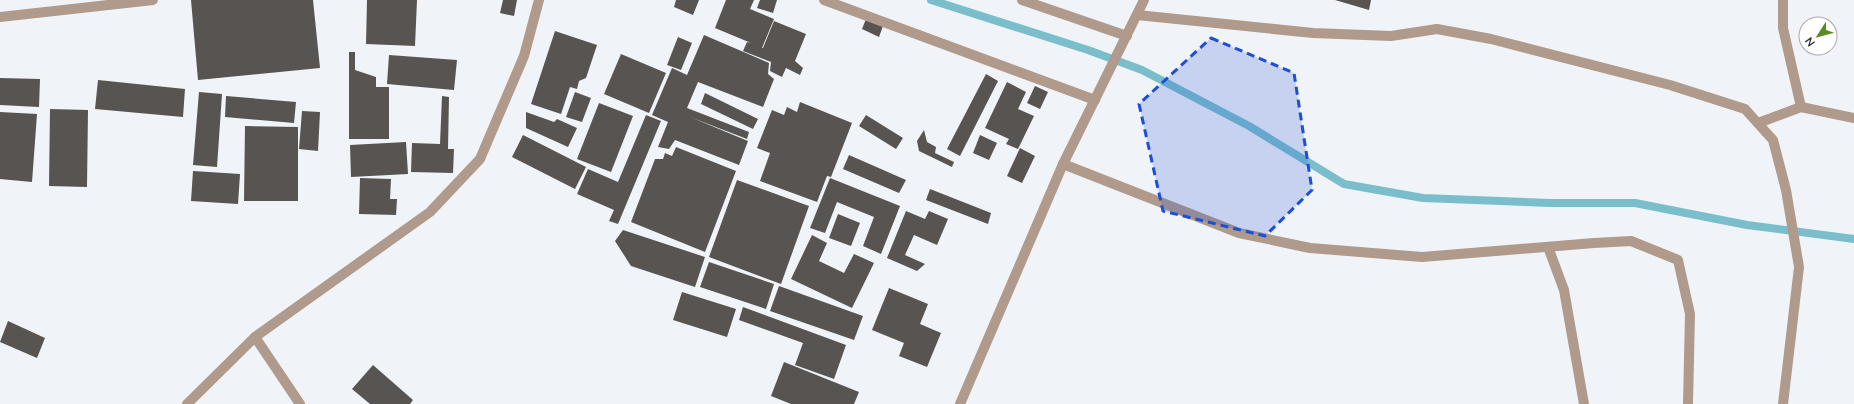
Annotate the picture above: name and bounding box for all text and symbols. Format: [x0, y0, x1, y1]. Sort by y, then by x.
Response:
north arrow [1798, 16, 1838, 56]
text: N [1802, 34, 1818, 49]

